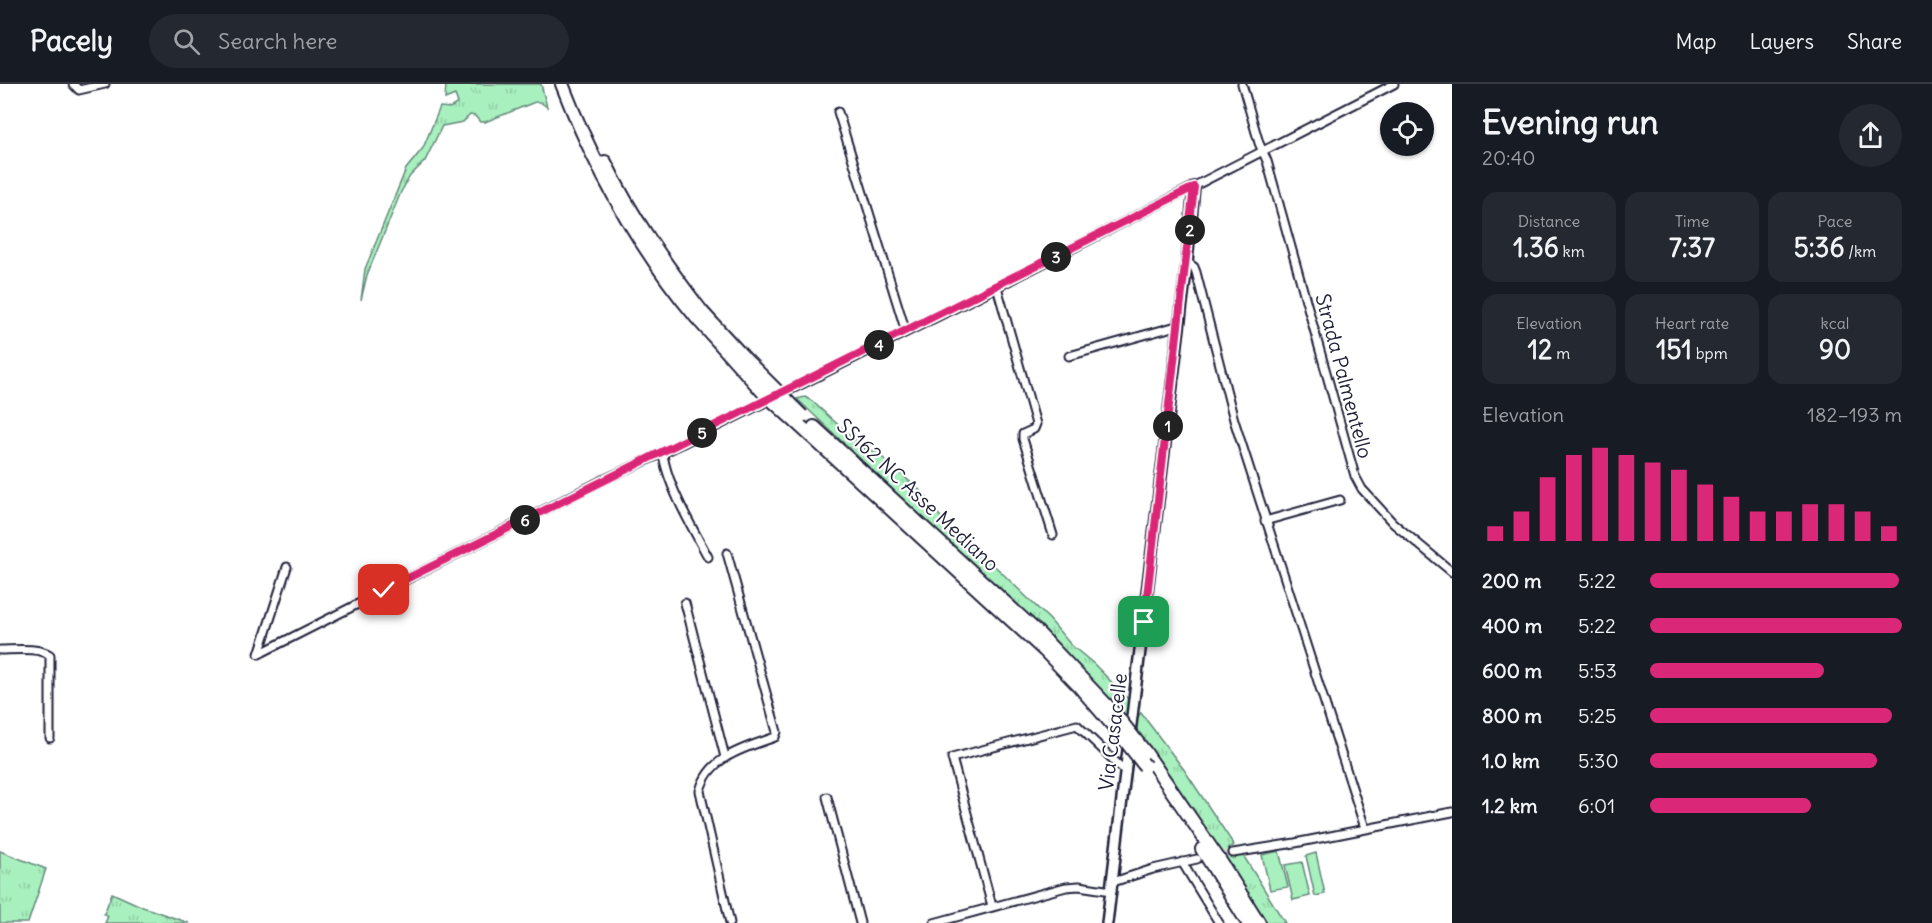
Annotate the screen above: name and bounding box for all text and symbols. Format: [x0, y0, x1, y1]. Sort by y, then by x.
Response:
search box [149, 14, 569, 68]
text: Pacely [30, 23, 113, 59]
icon: search [170, 25, 203, 58]
text: Search here [218, 27, 337, 55]
text: Map [1676, 28, 1716, 55]
text: Layers [1749, 28, 1814, 55]
text: Share [1847, 28, 1902, 55]
text: Evening run [1482, 101, 1658, 143]
map controls [1380, 102, 1434, 156]
button: locate [1380, 102, 1434, 156]
button: share [1839, 104, 1902, 167]
text: 20:40 [1482, 145, 1535, 170]
text: Distance [1518, 211, 1580, 231]
text: Time [1675, 211, 1709, 231]
text: Pace [1818, 211, 1852, 231]
pin: 2 [1175, 215, 1205, 245]
text: 2 [1186, 220, 1194, 240]
text: 1.36 [1513, 231, 1559, 264]
text: 7:37 [1669, 231, 1715, 264]
text: 5:36 [1794, 231, 1844, 264]
text: km [1559, 241, 1585, 261]
text: /km [1844, 241, 1876, 261]
pin: 3 [1041, 242, 1071, 272]
text: 3 [1051, 247, 1061, 267]
street label: Strada Palmentello [1310, 291, 1378, 461]
text: Elevation [1516, 313, 1582, 333]
text: Heart rate [1655, 313, 1729, 333]
text: kcal [1821, 313, 1849, 333]
pin: 4 [864, 330, 894, 360]
text: 12 [1528, 333, 1552, 366]
text: 151 [1656, 333, 1692, 366]
text: 90 [1819, 333, 1851, 366]
text: 4 [874, 335, 884, 355]
text: m [1552, 343, 1570, 363]
text: bpm [1692, 343, 1728, 363]
text: Elevation [1482, 402, 1564, 427]
text: 182–193 m [1807, 402, 1902, 427]
pin: 1 [1153, 411, 1183, 441]
street label: SS162 NC Asse Mediano [832, 413, 1005, 576]
text: 1 [1165, 416, 1171, 436]
pin: 5 [687, 418, 717, 448]
text: 5 [697, 423, 707, 443]
pin: 6 [510, 505, 540, 535]
text: 6 [520, 510, 530, 530]
pin [358, 564, 409, 615]
text: 200 m [1482, 568, 1542, 593]
text: 5:22 [1578, 568, 1616, 593]
icon: check [367, 573, 400, 606]
pin [1118, 596, 1169, 647]
icon: arrive [1127, 605, 1160, 638]
text: 400 m [1482, 613, 1542, 638]
text: 5:22 [1578, 613, 1616, 638]
text: 600 m [1482, 658, 1542, 683]
text: 5:53 [1578, 658, 1617, 683]
street label: Via Casacelle [1093, 672, 1132, 792]
text: 800 m [1482, 703, 1542, 728]
text: 5:25 [1578, 703, 1616, 728]
text: 1.0 km [1482, 748, 1540, 773]
text: 5:30 [1578, 748, 1619, 773]
text: 1.2 km [1482, 793, 1538, 818]
text: 6:01 [1578, 793, 1615, 818]

